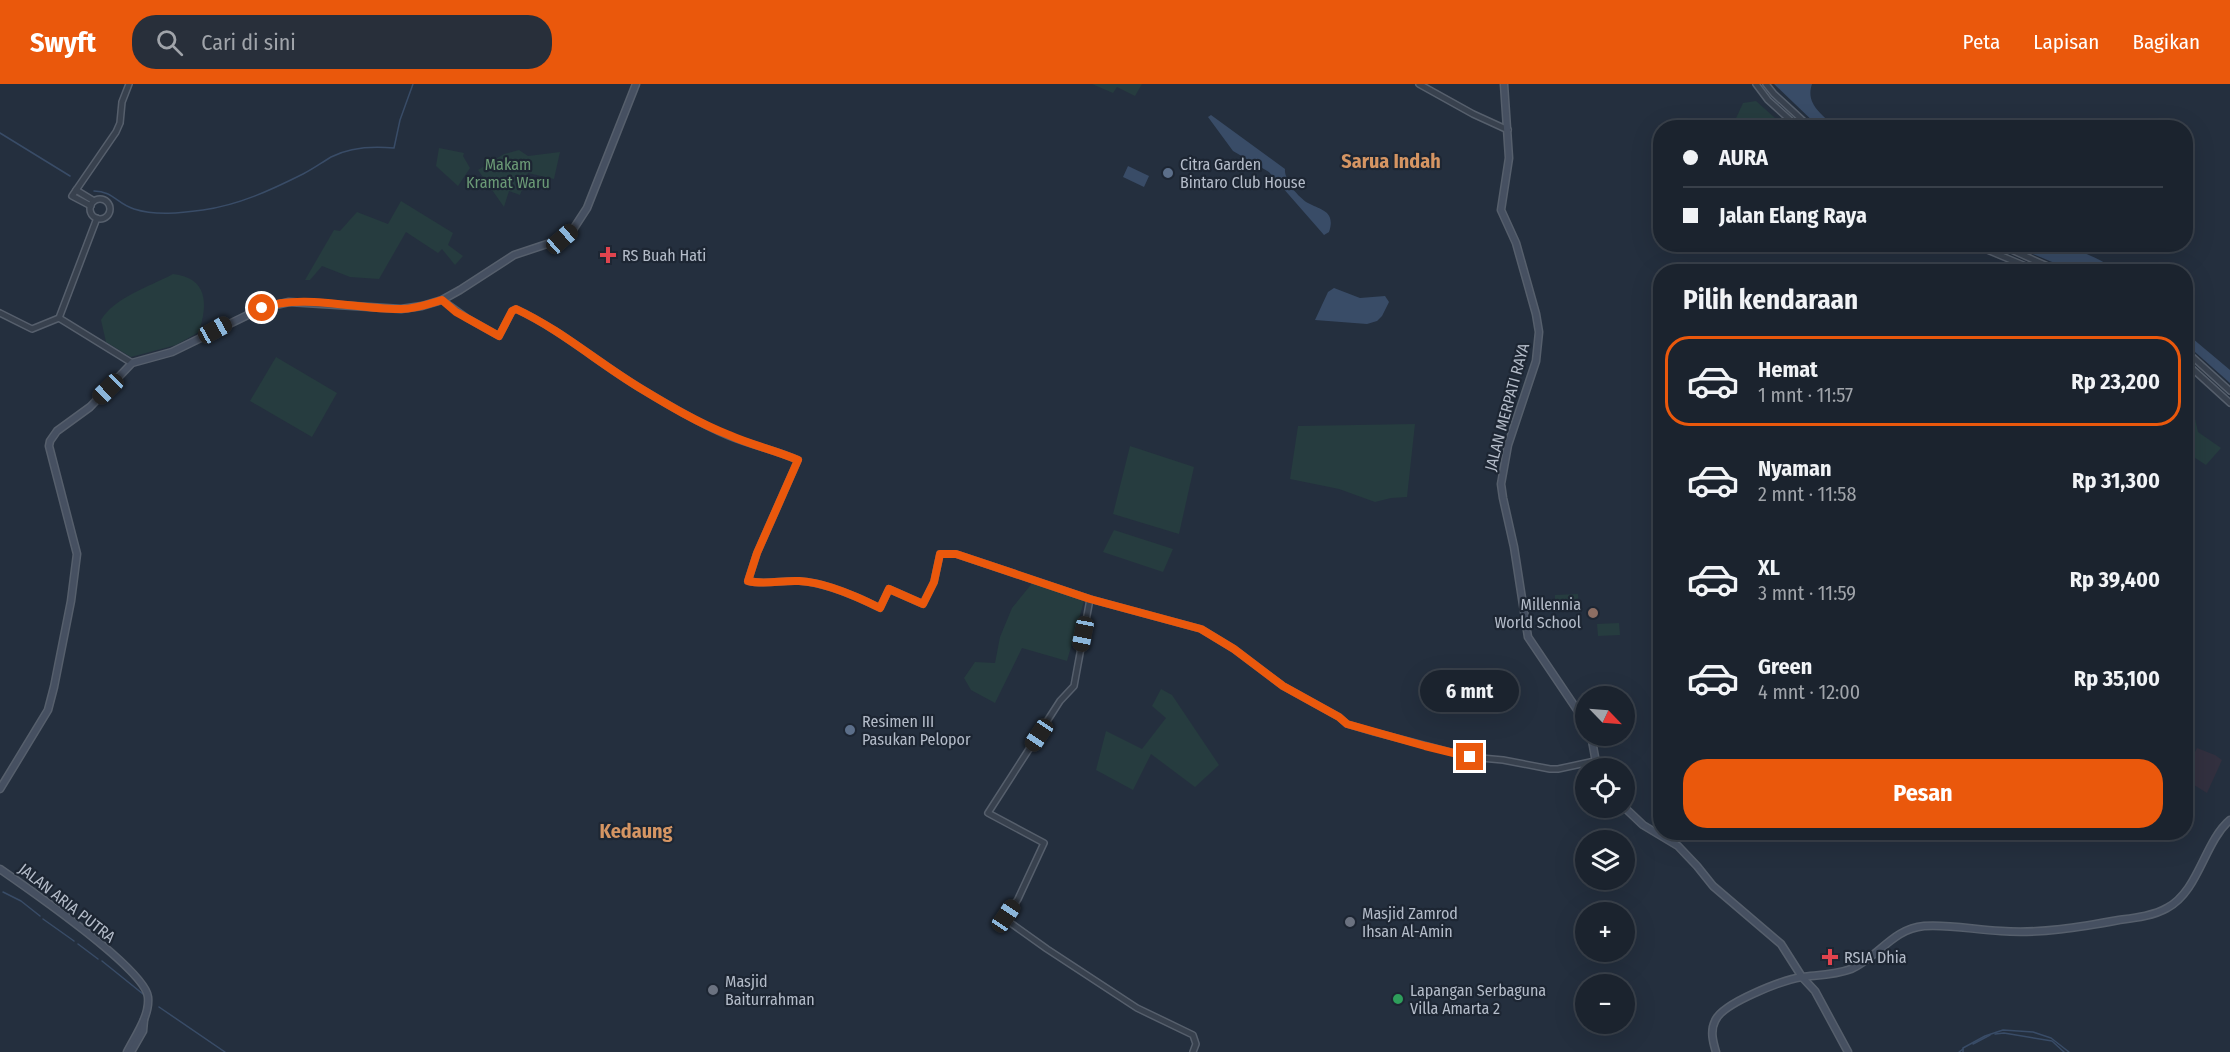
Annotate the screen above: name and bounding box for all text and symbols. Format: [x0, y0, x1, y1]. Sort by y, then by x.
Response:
search box [132, 15, 552, 69]
text: Swyft [30, 26, 96, 59]
icon: search [153, 26, 186, 59]
text: Cari di sini [201, 29, 296, 56]
text: Peta [1963, 29, 2000, 55]
text: Lapisan [2033, 29, 2099, 55]
text: Bagikan [2132, 29, 2200, 55]
text: AURA [1719, 144, 1768, 171]
district label: Sarua Indah [1341, 149, 1441, 173]
park label: Makam Kramat Waru [466, 155, 550, 192]
place label: Citra Garden Bintaro Club House [1180, 155, 1306, 192]
marker: Citra Garden Bintaro Club House [1161, 166, 1175, 180]
text: Jalan Elang Raya [1719, 202, 1867, 229]
car [543, 220, 581, 258]
marker: RS Buah Hati [599, 246, 617, 264]
place label: RS Buah Hati [622, 246, 706, 265]
text: Pilih kendaraan [1683, 284, 1858, 316]
route start [248, 294, 275, 321]
car [195, 313, 235, 347]
street label: JALAN MERPATI RAYA [1481, 340, 1533, 473]
icon: car [1686, 354, 1740, 408]
text: Hemat [1758, 356, 1818, 383]
text: Rp 23,200 [2071, 368, 2160, 395]
car [89, 370, 127, 408]
text: 1 mnt · 11:57 [1758, 383, 1853, 407]
icon: car [1686, 453, 1740, 507]
text: Nyaman [1758, 455, 1831, 482]
text: Rp 31,300 [2072, 467, 2160, 494]
text: 2 mnt · 11:58 [1758, 482, 1856, 506]
icon: car [1686, 552, 1740, 606]
text: XL [1758, 554, 1780, 581]
text: Rp 39,400 [2070, 566, 2160, 593]
text: 3 mnt · 11:59 [1758, 581, 1856, 605]
place label: Millennia World School [1494, 595, 1581, 632]
marker: Millennia World School [1586, 606, 1600, 620]
car [1071, 615, 1095, 653]
icon: car [1686, 651, 1740, 705]
text: Green [1758, 653, 1812, 680]
text: Rp 35,100 [2074, 665, 2160, 692]
callout: 6 mnt [1420, 670, 1520, 712]
text: 6 mnt [1446, 679, 1493, 703]
text: 4 mnt · 12:00 [1758, 680, 1860, 704]
north arrow [1575, 686, 1635, 746]
map controls [1575, 686, 1635, 1034]
place label: Resimen III Pasukan Pelopor [862, 712, 971, 749]
car [1021, 715, 1057, 755]
marker: Resimen III Pasukan Pelopor [843, 723, 857, 737]
route end [1456, 743, 1483, 770]
button: locate [1575, 758, 1635, 818]
button: Pesan [1683, 759, 2163, 828]
district label: Kedaung [599, 819, 673, 843]
button: layers [1575, 830, 1635, 890]
street label: JALAN ARIA PUTRA [15, 859, 120, 947]
car [988, 896, 1024, 936]
button: + [1575, 902, 1635, 962]
place label: Masjid Zamrod Ihsan Al-Amin [1362, 904, 1458, 941]
marker: Masjid Zamrod Ihsan Al-Amin [1343, 915, 1357, 929]
marker: RSIA Dhia [1821, 948, 1839, 966]
place label: RSIA Dhia [1844, 948, 1907, 967]
place label: Masjid Baiturrahman [725, 972, 815, 1009]
button: − [1575, 974, 1635, 1034]
place label: Lapangan Serbaguna Villa Amarta 2 [1410, 981, 1546, 1018]
marker: Masjid Baiturrahman [706, 983, 720, 997]
marker: Lapangan Serbaguna Villa Amarta 2 [1391, 992, 1405, 1006]

